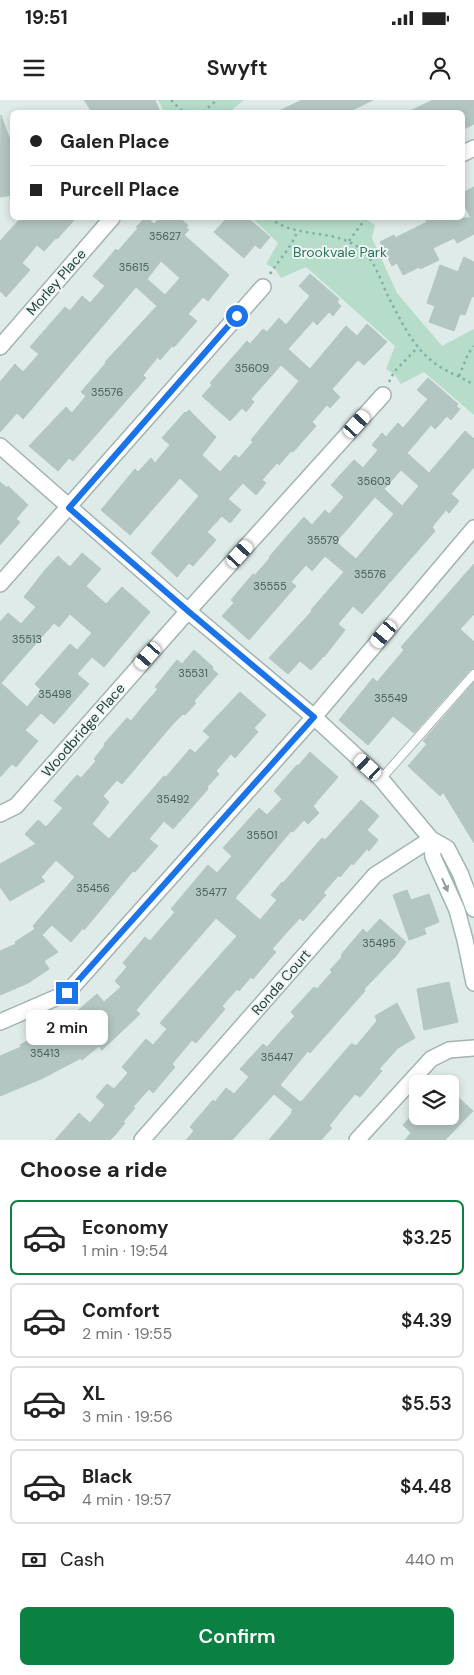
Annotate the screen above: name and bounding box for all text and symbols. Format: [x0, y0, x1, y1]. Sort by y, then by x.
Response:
text: 19:51 [25, 5, 68, 30]
text: Swyft [206, 53, 268, 82]
icon: menu [20, 54, 48, 82]
icon: person [426, 54, 454, 82]
text: Galen Place [60, 129, 169, 154]
text: Purcell Place [60, 177, 179, 202]
house number: 35627 [149, 229, 181, 243]
park label: Brookvale Park [293, 243, 387, 261]
street label: Morley Place [22, 245, 90, 319]
house number: 35615 [119, 260, 149, 274]
route start [226, 305, 248, 327]
house number: 35609 [235, 361, 269, 375]
house number: 35576 [91, 385, 123, 399]
car [341, 408, 372, 440]
house number: 35603 [357, 474, 391, 488]
house number: 35579 [307, 533, 339, 547]
car [224, 538, 255, 570]
house number: 35576 [354, 567, 386, 581]
house number: 35555 [253, 579, 287, 593]
car [368, 618, 399, 650]
house number: 35513 [12, 632, 42, 646]
car [132, 640, 163, 672]
house number: 35531 [178, 666, 208, 680]
street label: Woodbridge Place [37, 679, 129, 781]
house number: 35498 [38, 687, 72, 701]
house number: 35549 [374, 691, 408, 705]
car [351, 751, 384, 783]
house number: 35492 [157, 792, 189, 806]
house number: 35501 [247, 828, 277, 842]
one-way arrow [442, 878, 450, 892]
house number: 35456 [76, 881, 110, 895]
house number: 35477 [195, 885, 227, 899]
house number: 35495 [362, 936, 396, 950]
street label: Ronda Court [248, 945, 314, 1019]
route end [56, 982, 78, 1004]
callout: 2 min [26, 1010, 108, 1046]
text: 2 min [46, 1017, 88, 1038]
house number: 35413 [30, 1046, 60, 1060]
house number: 35447 [261, 1050, 293, 1064]
map controls [409, 1075, 459, 1125]
button: layers [409, 1075, 459, 1125]
text: Choose a ride [20, 1155, 168, 1184]
icon: car [22, 1215, 67, 1260]
text: Economy [82, 1215, 169, 1240]
text: $3.25 [402, 1225, 452, 1250]
text: 1 min · 19:54 [82, 1240, 168, 1261]
icon: car [22, 1298, 67, 1343]
text: Comfort [82, 1298, 160, 1323]
text: $4.39 [401, 1308, 452, 1333]
text: 2 min · 19:55 [82, 1323, 172, 1344]
icon: car [22, 1381, 67, 1426]
text: XL [82, 1381, 105, 1406]
text: $5.53 [401, 1391, 452, 1416]
text: 3 min · 19:56 [82, 1406, 173, 1427]
icon: car [22, 1464, 67, 1509]
text: Black [82, 1464, 133, 1489]
text: $4.48 [400, 1474, 452, 1499]
text: 4 min · 19:57 [82, 1489, 171, 1510]
icon: cash [20, 1546, 48, 1574]
text: Cash [60, 1547, 104, 1572]
text: 440 m [405, 1549, 454, 1570]
button: Confirm [20, 1607, 454, 1665]

